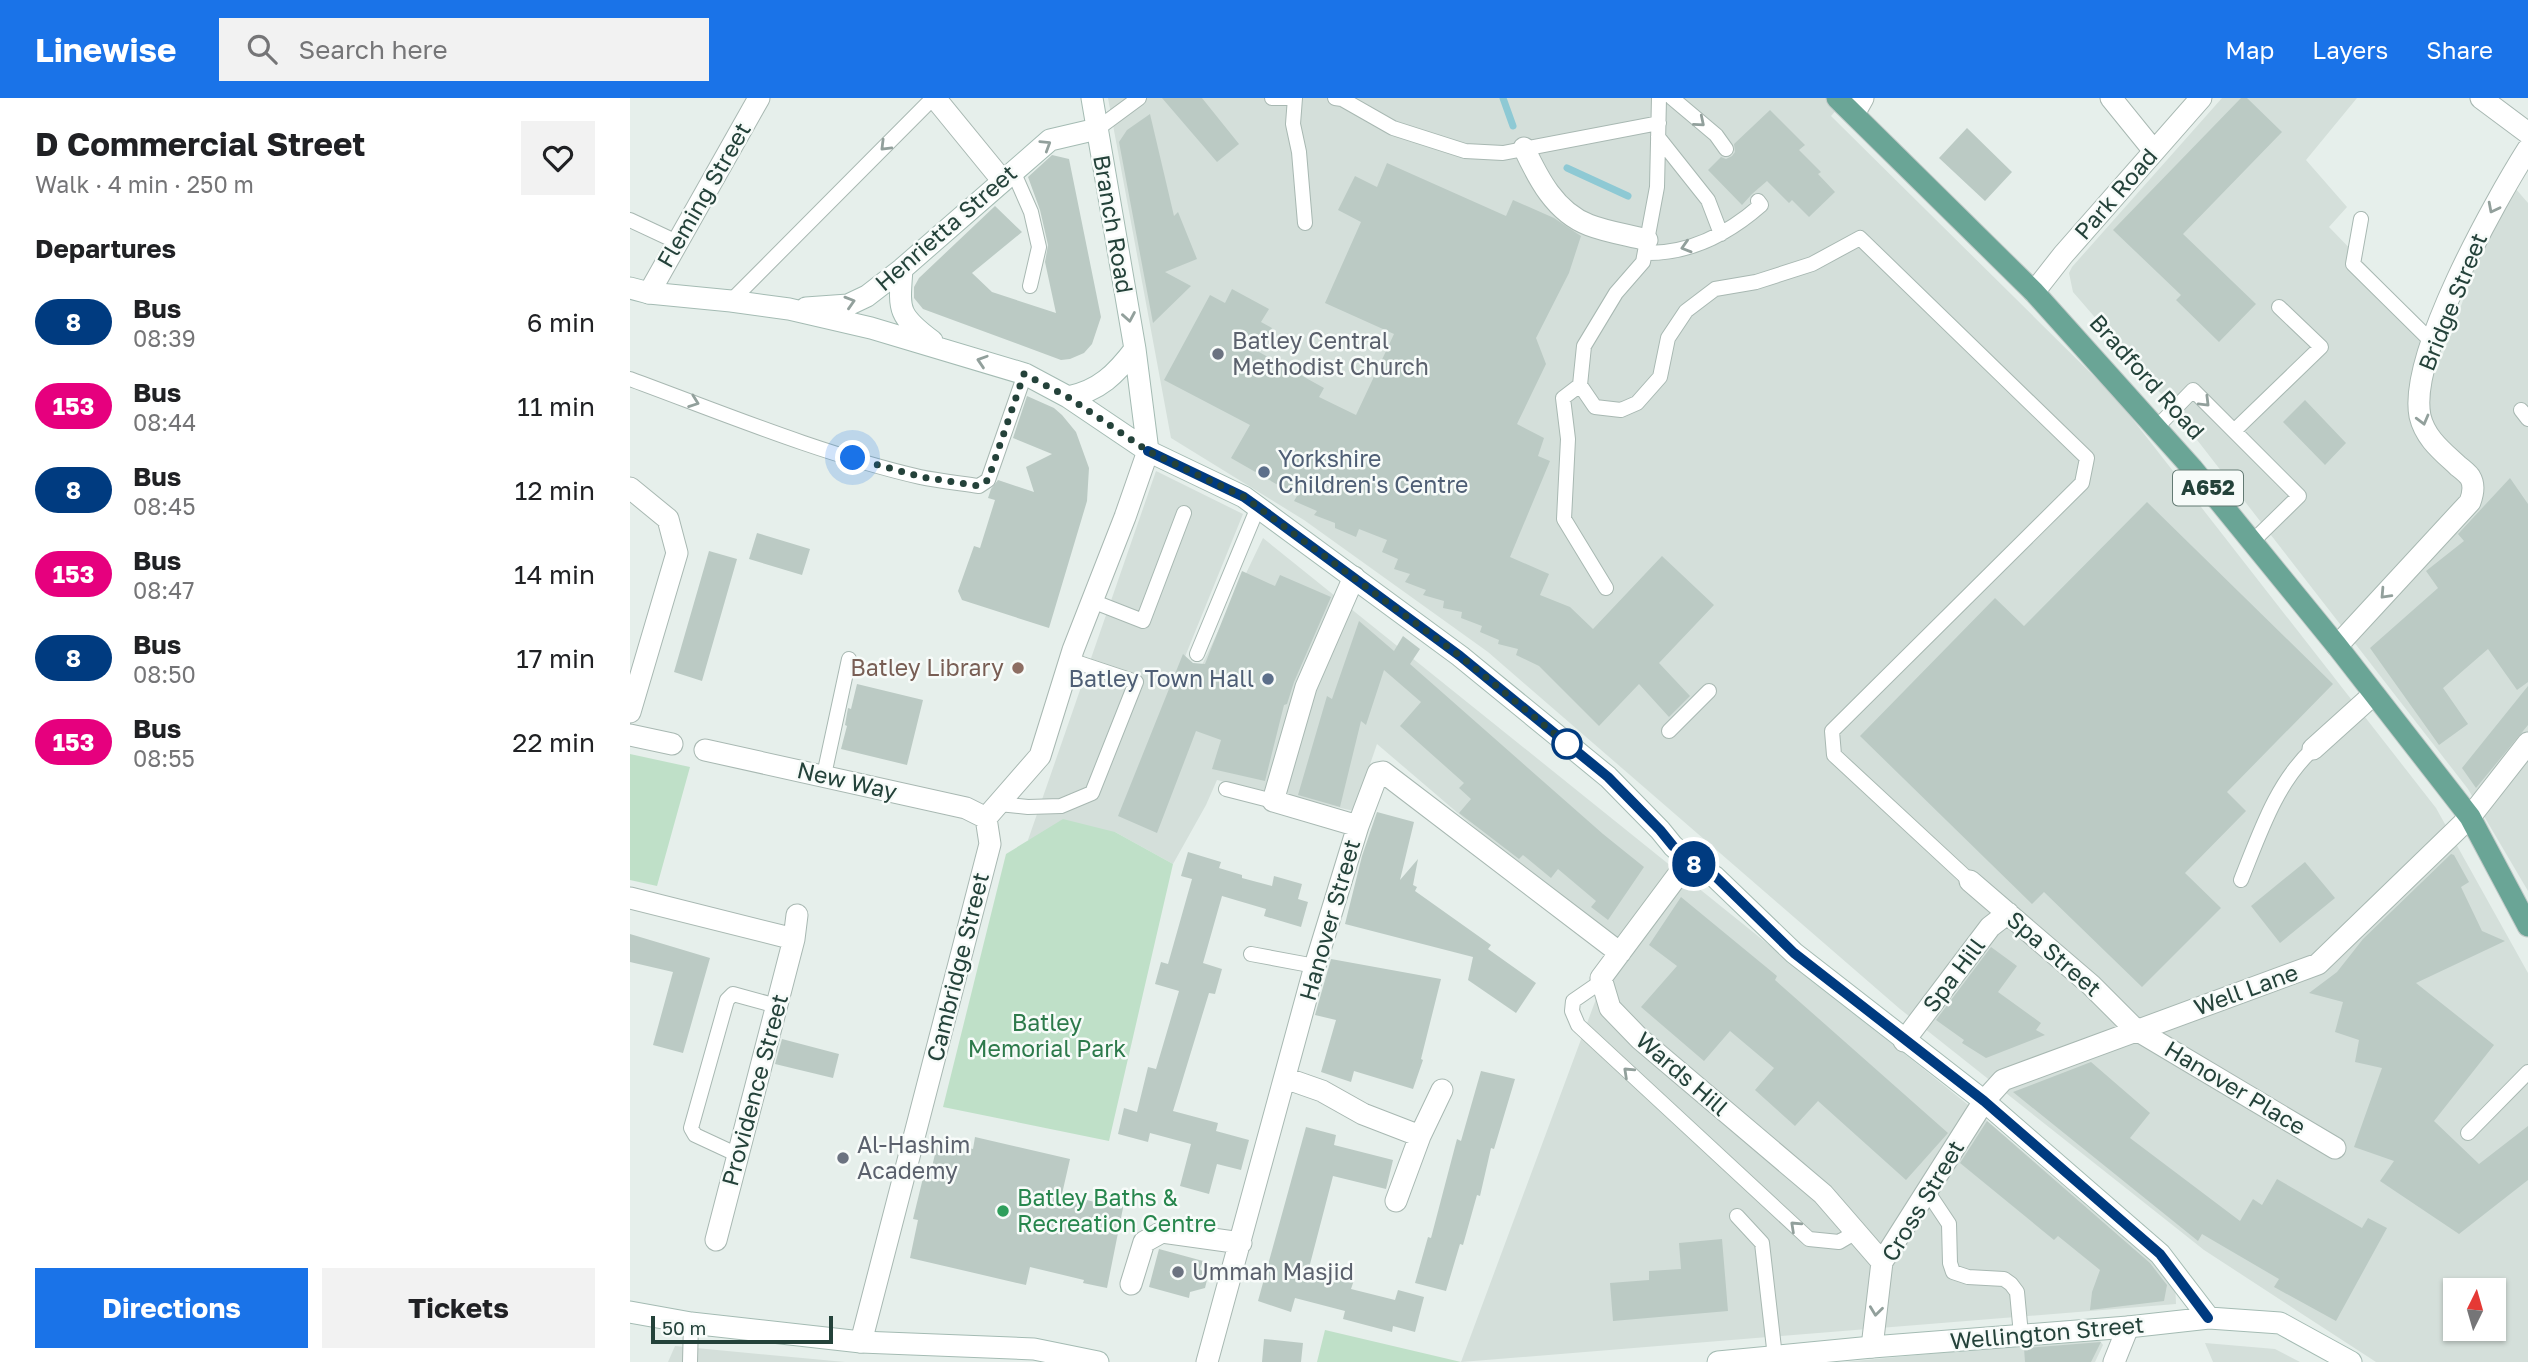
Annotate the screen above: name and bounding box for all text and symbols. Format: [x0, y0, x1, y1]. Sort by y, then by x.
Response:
search box [219, 18, 709, 81]
text: Linewise [35, 30, 177, 69]
icon: search [243, 30, 281, 68]
text: Search here [299, 34, 448, 65]
text: Map [2225, 35, 2274, 64]
text: Layers [2312, 35, 2388, 64]
text: Share [2426, 35, 2493, 64]
one-way arrow [1692, 114, 1705, 126]
street label: Fleming Street [650, 117, 756, 272]
button: heart [521, 121, 595, 195]
text: D Commercial Street [35, 124, 365, 163]
one-way arrow [880, 138, 893, 151]
one-way arrow [1039, 140, 1052, 153]
street label: Park Road [2068, 142, 2163, 245]
street label: Branch Road [1088, 152, 1140, 295]
street label: Henrietta Street [869, 158, 1022, 296]
text: Walk · 4 min · 250 m [35, 170, 254, 198]
one-way arrow [2488, 201, 2501, 213]
street label: Bridge Street [2412, 229, 2492, 375]
text: Departures [35, 233, 176, 264]
one-way arrow [1681, 239, 1693, 254]
text: Bus [133, 293, 181, 324]
one-way arrow [844, 295, 856, 310]
text: 8 [66, 307, 81, 336]
text: 6 min [527, 307, 595, 338]
street label: Bradford Road [2084, 308, 2211, 445]
one-way arrow [1121, 311, 1136, 323]
text: 08:39 [133, 324, 196, 352]
place label: Batley Central Methodist Church [1232, 326, 1429, 380]
marker: Batley Central Methodist Church [1210, 346, 1226, 362]
one-way arrow [976, 354, 988, 369]
text: Bus [133, 377, 181, 408]
text: 153 [53, 391, 94, 420]
text: 11 min [517, 391, 595, 422]
one-way arrow [687, 394, 699, 408]
one-way arrow [2197, 394, 2209, 406]
text: 08:44 [133, 408, 196, 436]
one-way arrow [2415, 413, 2429, 425]
your location [835, 440, 870, 475]
place label: Yorkshire Children's Centre [1278, 444, 1468, 498]
text: Bus [133, 461, 181, 492]
marker: Yorkshire Children's Centre [1256, 464, 1272, 480]
road number: A652 [2173, 470, 2243, 506]
text: 8 [66, 475, 81, 504]
text: 12 min [515, 475, 595, 506]
text: 08:45 [133, 492, 196, 520]
text: Bus [133, 545, 181, 576]
text: 153 [53, 559, 94, 588]
text: 14 min [514, 559, 595, 590]
text: 08:47 [133, 576, 194, 604]
one-way arrow [2381, 586, 2394, 599]
text: Bus [133, 629, 181, 660]
text: 8 [66, 643, 81, 672]
text: 17 min [516, 643, 595, 674]
place label: Batley Library [850, 653, 1004, 681]
text: 08:50 [133, 660, 196, 688]
marker: Batley Library [1010, 660, 1026, 676]
place label: Batley Town Hall [1069, 664, 1254, 692]
marker: Batley Town Hall [1260, 671, 1276, 687]
text: Bus [133, 713, 181, 744]
text: 153 [53, 727, 94, 756]
text: 22 min [512, 727, 595, 758]
unlabelled marker [1552, 729, 1582, 759]
text: 08:55 [133, 744, 195, 772]
street label: New Way [795, 755, 900, 805]
street label: Hanover Street [1293, 836, 1365, 1004]
line badge: 8 [1671, 841, 1717, 887]
text: 8 [1686, 849, 1702, 878]
street label: Cambridge Street [920, 869, 994, 1064]
street label: Spa Street [2002, 905, 2108, 1002]
street label: Spa Hill [1916, 932, 1990, 1017]
street label: Well Lane [2190, 957, 2302, 1021]
street label: Providence Street [715, 991, 793, 1189]
park label: Batley Memorial Park [968, 1008, 1126, 1062]
street label: Wards Hill [1631, 1025, 1735, 1121]
street label: Hanover Place [2160, 1034, 2311, 1140]
one-way arrow [1623, 1068, 1636, 1080]
place label: Al-Hashim Academy [857, 1130, 970, 1184]
street label: Cross Street [1875, 1135, 1969, 1266]
marker: Al-Hashim Academy [835, 1150, 851, 1166]
place label: Batley Baths & Recreation Centre [1017, 1183, 1216, 1237]
marker: Batley Baths & Recreation Centre [995, 1203, 1011, 1219]
one-way arrow [1790, 1222, 1803, 1235]
place label: Ummah Masjid [1192, 1257, 1354, 1285]
marker: Ummah Masjid [1170, 1264, 1186, 1280]
button: Directions [35, 1268, 308, 1348]
button: Tickets [322, 1268, 595, 1348]
north arrow [2443, 1278, 2506, 1340]
map controls [2443, 1278, 2506, 1341]
one-way arrow [1869, 1305, 1884, 1317]
street label: Wellington Street [1949, 1310, 2145, 1354]
scale bar [651, 1313, 833, 1345]
text: 50 m [662, 1316, 706, 1339]

